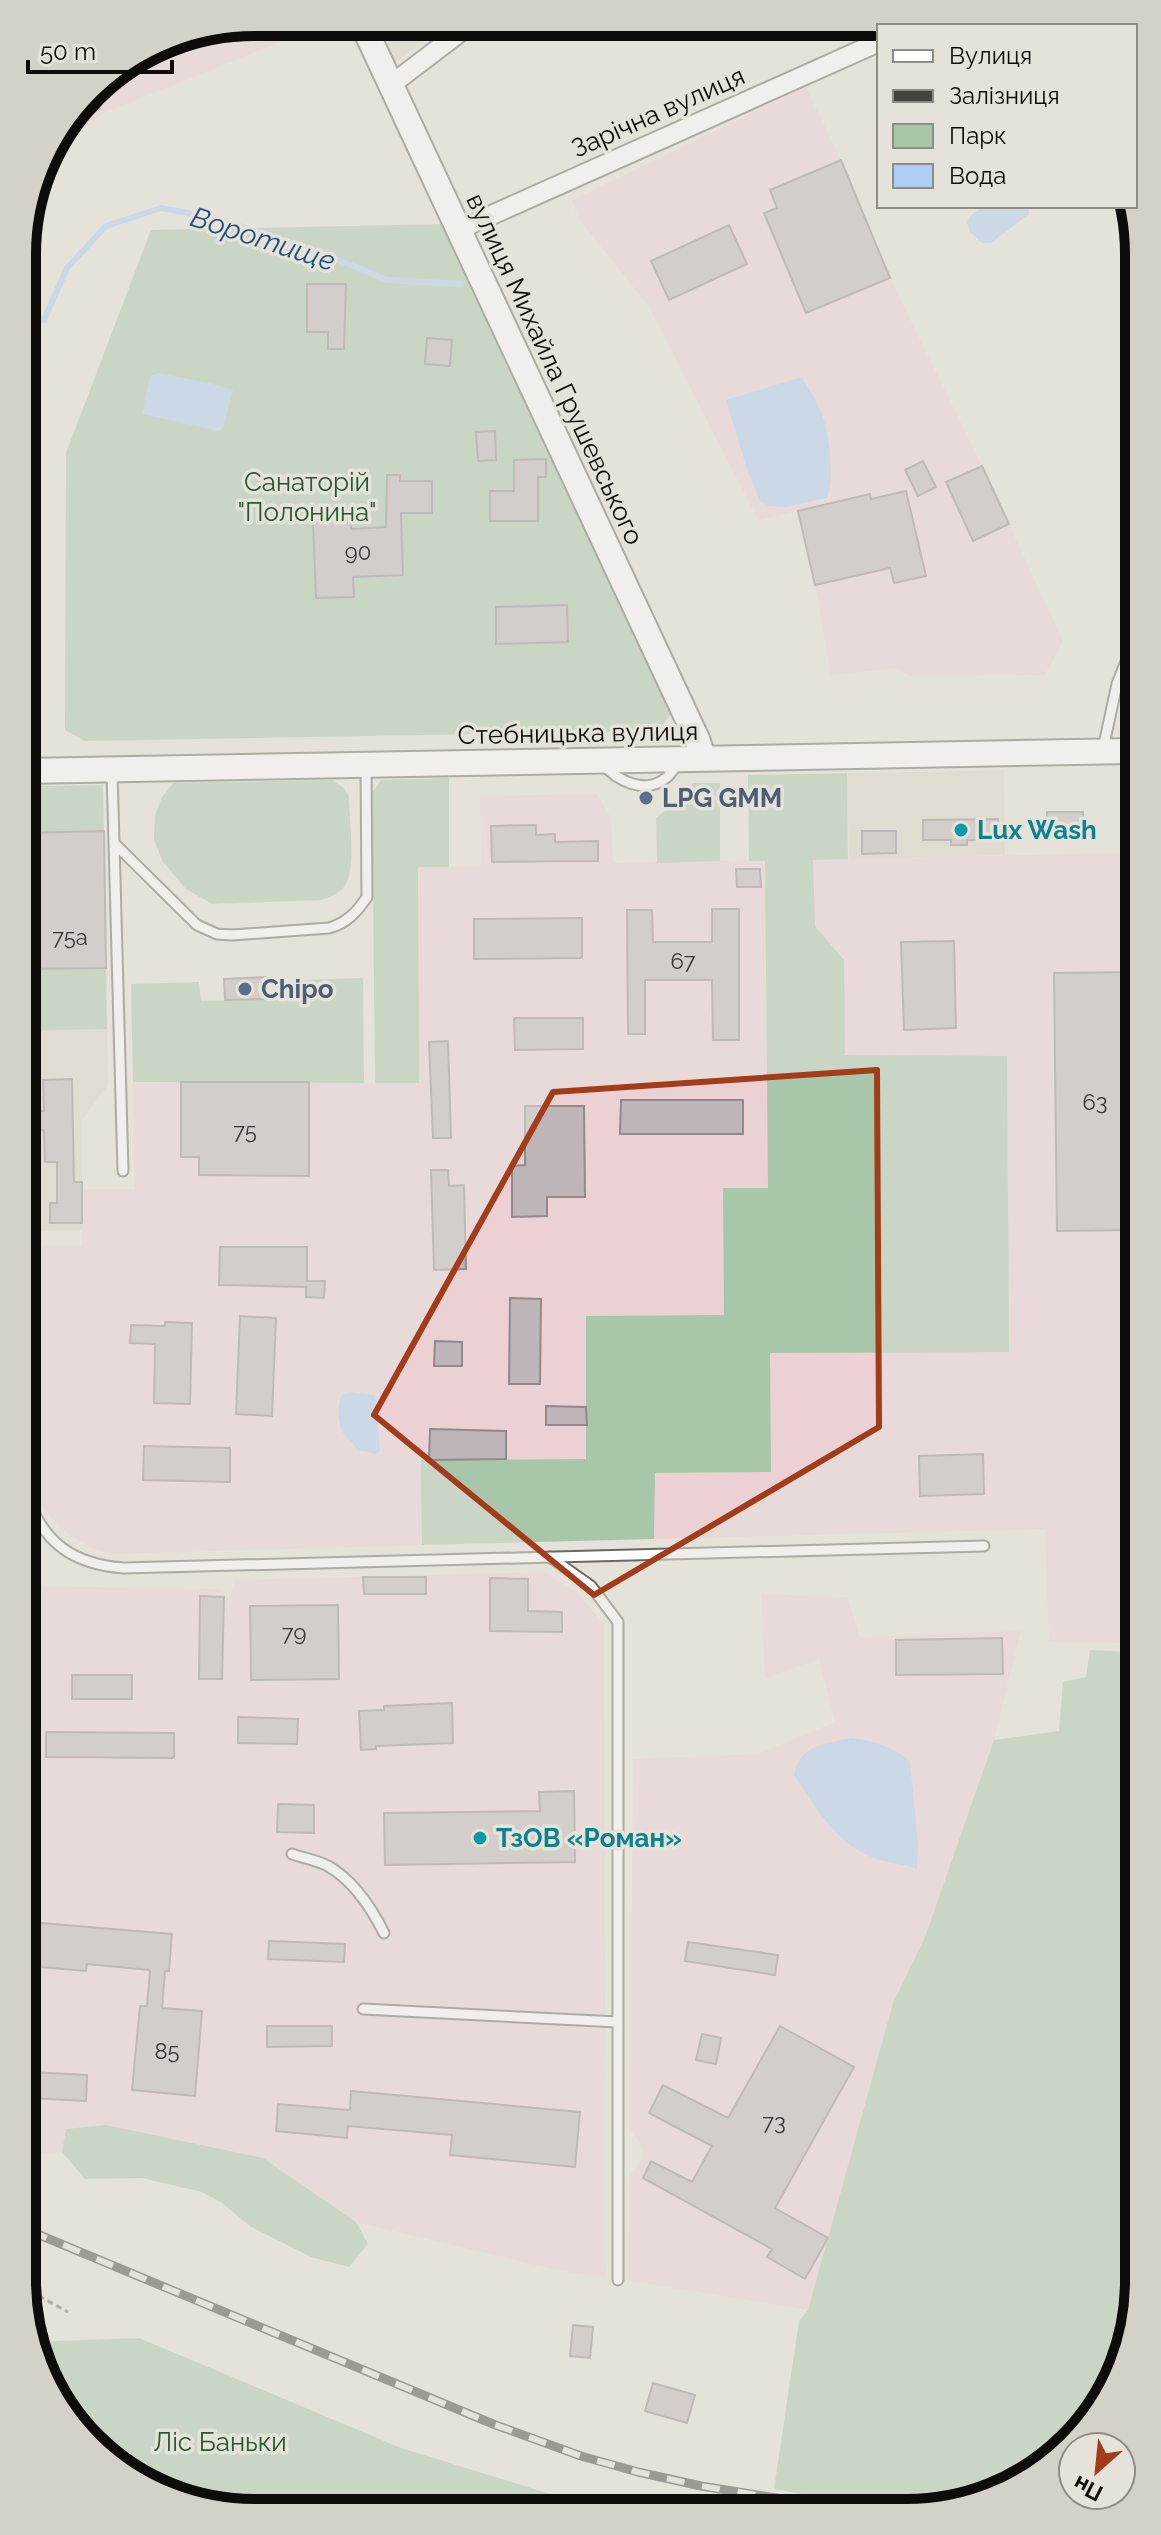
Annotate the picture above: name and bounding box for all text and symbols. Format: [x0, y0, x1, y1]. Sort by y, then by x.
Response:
scale bar [28, 24, 172, 74]
legend [877, 24, 1137, 208]
text: 50 m [40, 37, 96, 66]
text: Вулиця [949, 41, 1032, 70]
street label: Зарічна вулиця [567, 60, 749, 164]
text: Залізниця [949, 81, 1060, 110]
text: Парк [949, 121, 1007, 150]
text: Вода [949, 161, 1006, 190]
street label: вулиця Михайла Грушевського [460, 189, 650, 549]
water label: Воротище [187, 200, 339, 278]
park label: Санаторій "Полонина" [237, 467, 377, 527]
house number: 90 [345, 539, 371, 565]
street label: Стебницька вулиця [457, 716, 699, 750]
place label: LPG GMM [662, 783, 782, 813]
marker: LPG GMM [637, 789, 655, 807]
place label: Lux Wash [977, 815, 1097, 845]
marker: Lux Wash [952, 821, 970, 839]
house number: 75а [52, 924, 88, 950]
house number: 67 [670, 948, 696, 974]
place label: Chipo [261, 974, 333, 1004]
marker: Chipo [236, 980, 254, 998]
house number: 63 [1082, 1089, 1108, 1115]
house number: 75 [233, 1118, 257, 1144]
house number: 79 [282, 1620, 306, 1646]
place label: ТзОВ «Роман» [496, 1823, 682, 1853]
marker: ТзОВ «Роман» [471, 1829, 489, 1847]
house number: 85 [154, 2038, 180, 2064]
house number: 73 [762, 2109, 786, 2135]
park label: Ліс Баньки [153, 2427, 287, 2457]
north arrow [1057, 2431, 1137, 2511]
text: Пн [1069, 2471, 1107, 2507]

